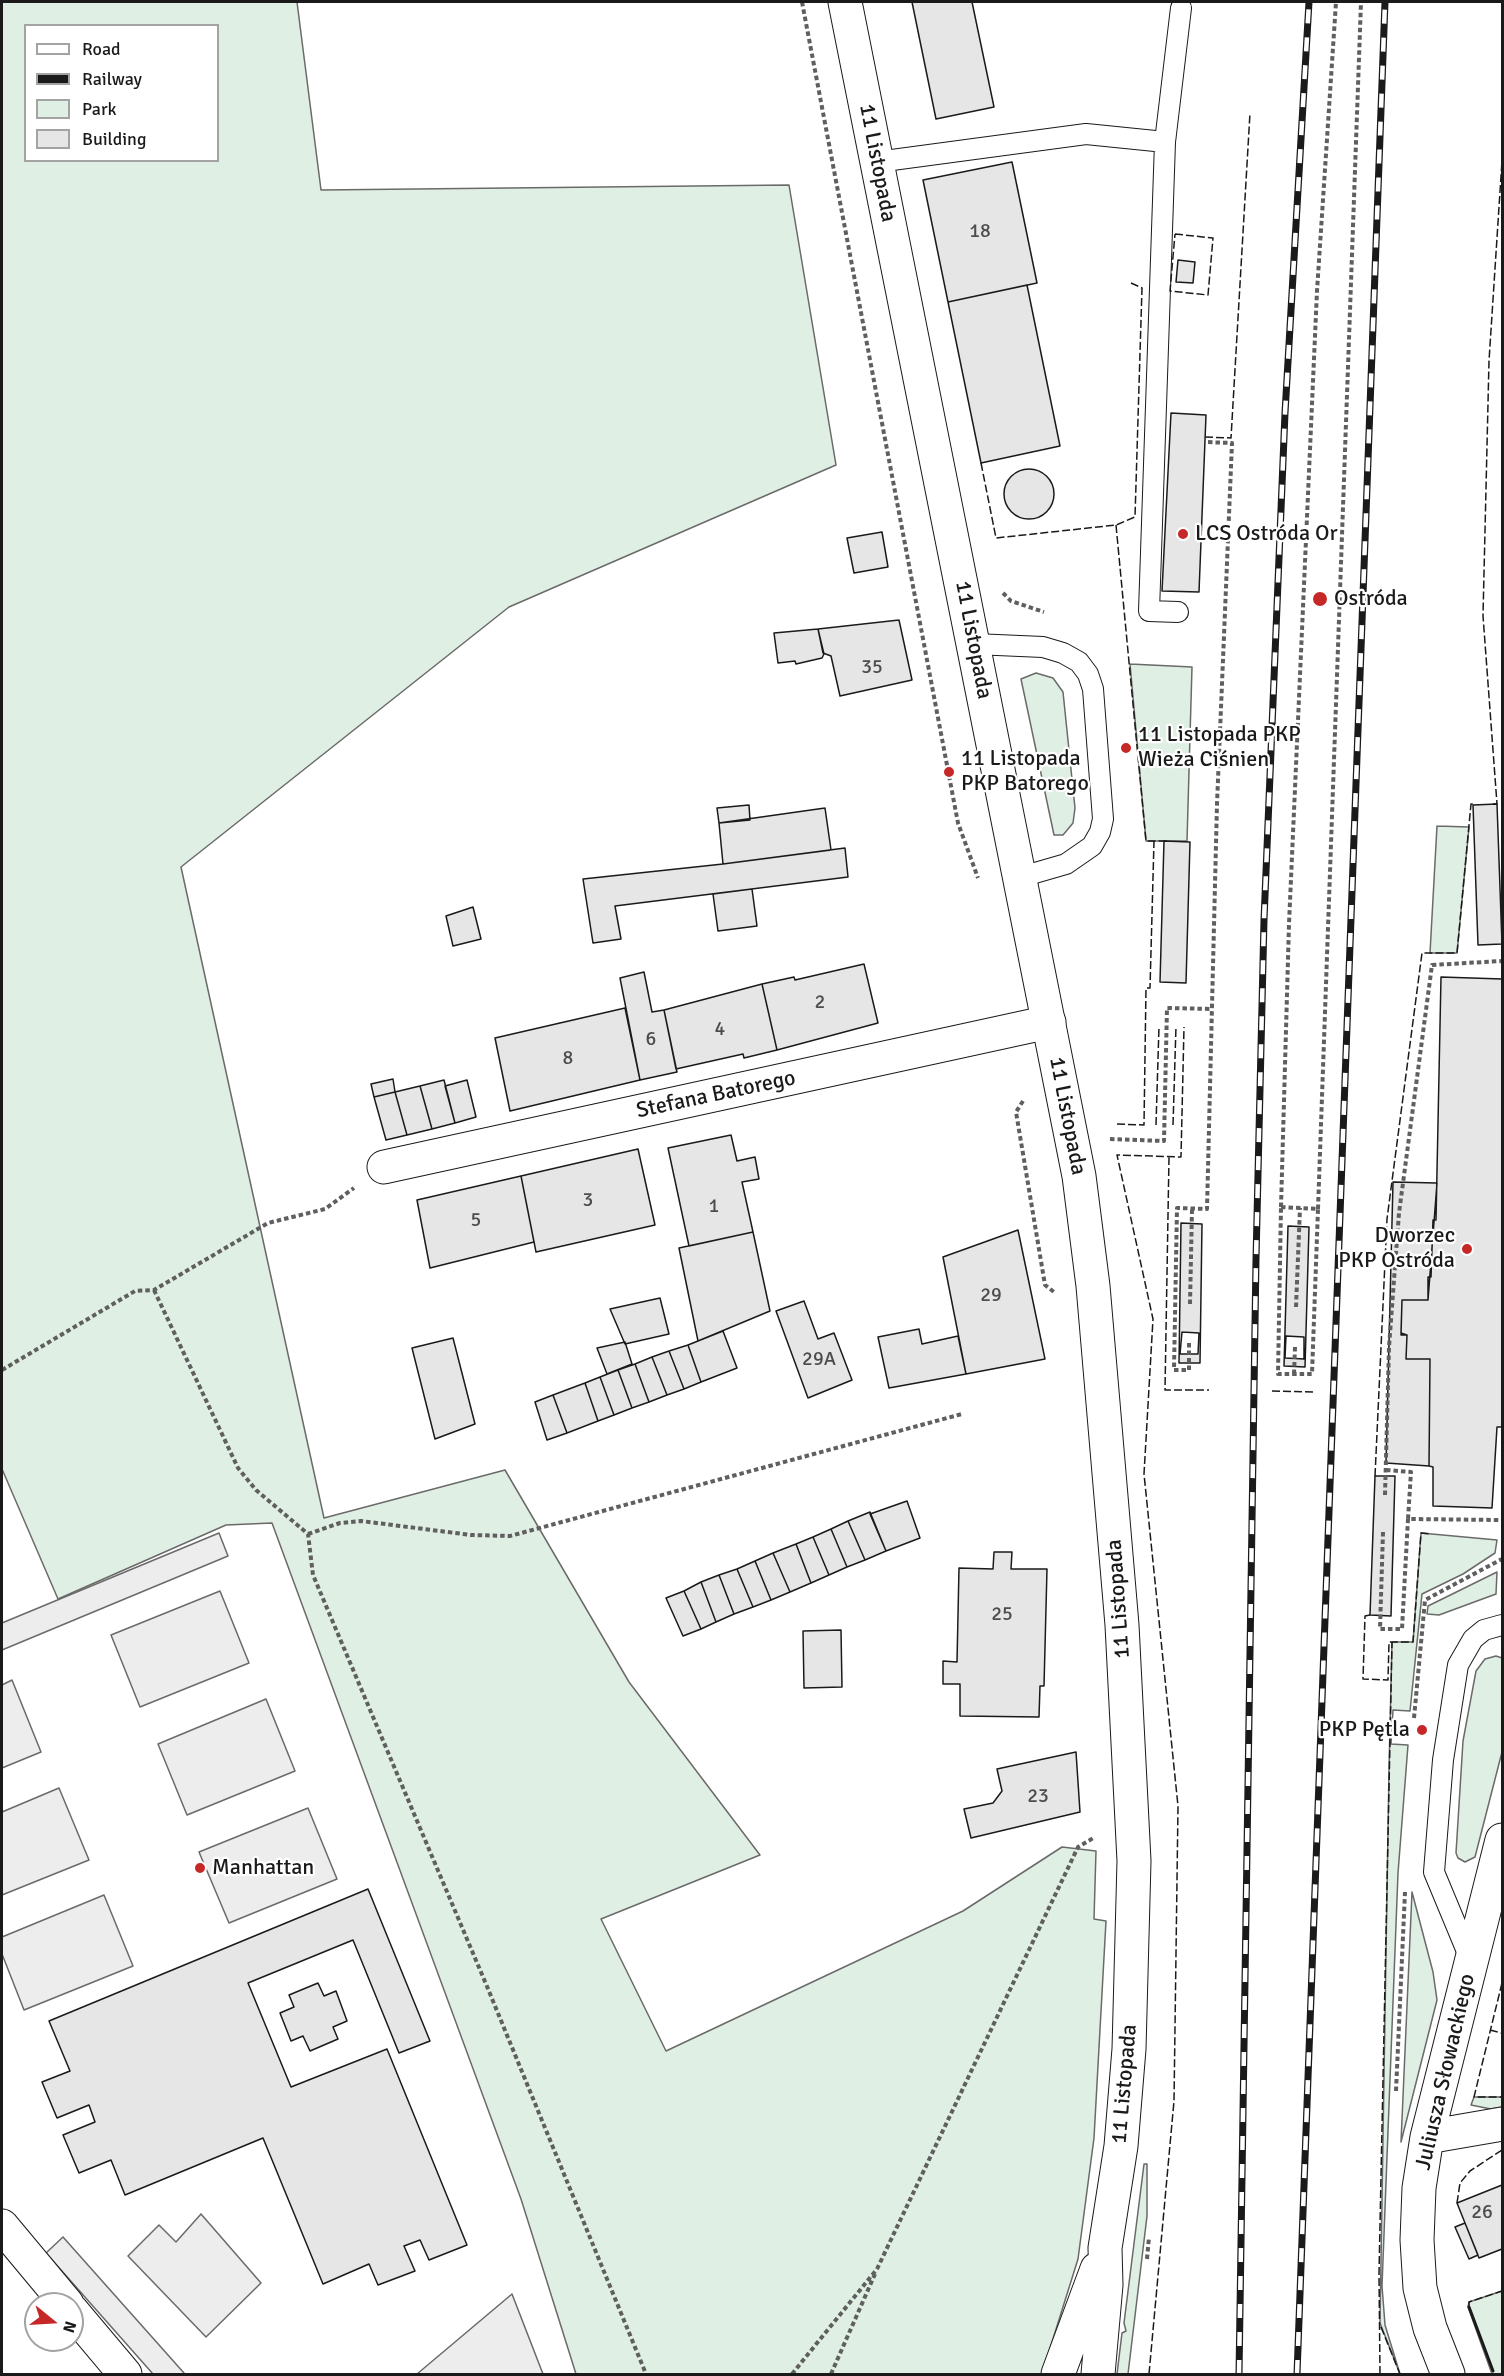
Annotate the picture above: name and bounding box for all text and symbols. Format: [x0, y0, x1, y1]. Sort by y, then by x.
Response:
legend [24, 24, 219, 162]
text: Road [82, 38, 121, 60]
text: Railway [82, 68, 142, 90]
text: Park [82, 98, 117, 120]
street label: 11 Listopada [853, 102, 901, 224]
text: Building [82, 128, 146, 150]
house number: 18 [969, 220, 991, 244]
place label: LCS Ostróda Or [1195, 521, 1337, 547]
marker: LCS Ostróda Or [1176, 527, 1190, 541]
street label: 11 Listopada [949, 579, 997, 701]
place label: Ostróda [1334, 586, 1408, 612]
marker: Ostróda [1311, 590, 1329, 608]
house number: 35 [861, 656, 883, 680]
place label: 11 Listopada PKP Wieża Ciśnien [1138, 722, 1301, 774]
marker: 11 Listopada PKP Wieża Ciśnien [1119, 741, 1133, 755]
place label: 11 Listopada PKP Batorego [961, 746, 1089, 798]
marker: 11 Listopada PKP Batorego [942, 765, 956, 779]
house number: 2 [815, 991, 825, 1015]
house number: 4 [715, 1018, 725, 1042]
house number: 6 [646, 1028, 656, 1052]
house number: 8 [563, 1047, 573, 1071]
street label: 11 Listopada [1043, 1055, 1091, 1177]
street label: Stefana Batorego [634, 1065, 798, 1125]
house number: 3 [583, 1189, 593, 1213]
house number: 1 [709, 1195, 719, 1219]
house number: 5 [471, 1209, 481, 1233]
place label: Dworzec PKP Ostróda [1338, 1223, 1455, 1274]
marker: Dworzec PKP Ostróda [1460, 1242, 1474, 1256]
house number: 29 [980, 1284, 1002, 1308]
house number: 29A [802, 1348, 836, 1372]
street label: 11 Listopada [1102, 1538, 1136, 1660]
house number: 25 [991, 1603, 1013, 1627]
place label: PKP Pętla [1319, 1717, 1410, 1743]
marker: PKP Pętla [1415, 1723, 1429, 1737]
house number: 23 [1027, 1785, 1049, 1809]
place label: Manhattan [212, 1855, 314, 1881]
marker: Manhattan [193, 1861, 207, 1875]
street label: Juliusza Słowackiego [1411, 1971, 1481, 2173]
street label: 11 Listopada [1107, 2023, 1143, 2145]
house number: 26 [1471, 2201, 1493, 2225]
north arrow [24, 2292, 84, 2352]
text: N [58, 2319, 80, 2335]

